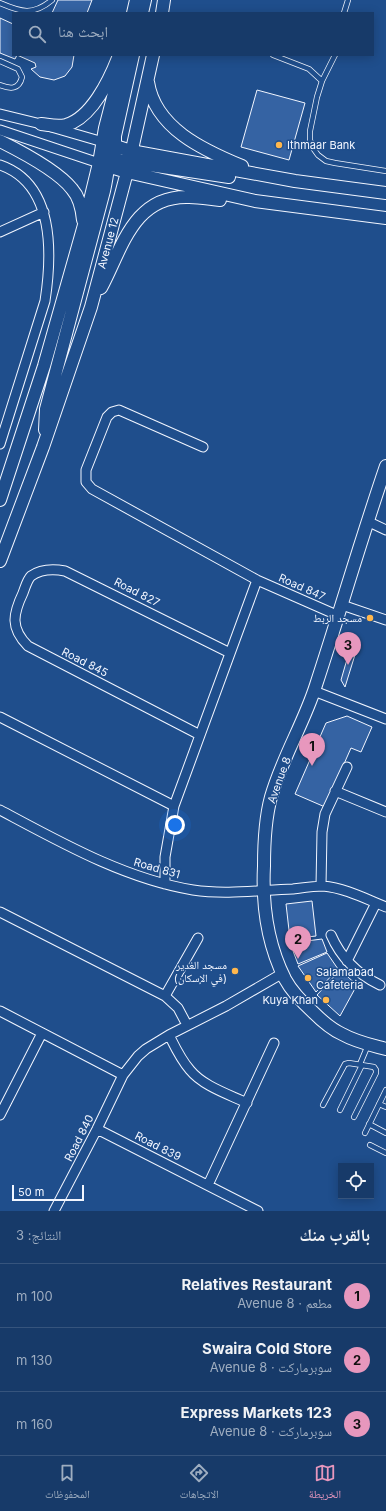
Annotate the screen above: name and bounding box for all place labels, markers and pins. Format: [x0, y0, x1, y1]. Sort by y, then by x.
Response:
place label: Ithmaar Bank [287, 138, 355, 152]
marker: Ithmaar Bank [274, 140, 284, 150]
place label: مسجد الربط [313, 611, 362, 625]
marker: مسجد الربط [365, 613, 375, 623]
pin: 3 [335, 632, 361, 665]
pin: 1 [299, 733, 325, 766]
pin: 2 [285, 926, 311, 959]
place label: مسجد الغدير (في الإسكان) [174, 958, 227, 987]
place label: Salamabad Cafeteria [316, 965, 374, 992]
marker: مسجد الغدير (في الإسكان) [230, 966, 240, 976]
marker: Salamabad Cafeteria [303, 973, 313, 983]
place label: Kuya Khan [263, 993, 318, 1007]
marker: Kuya Khan [321, 995, 331, 1005]

